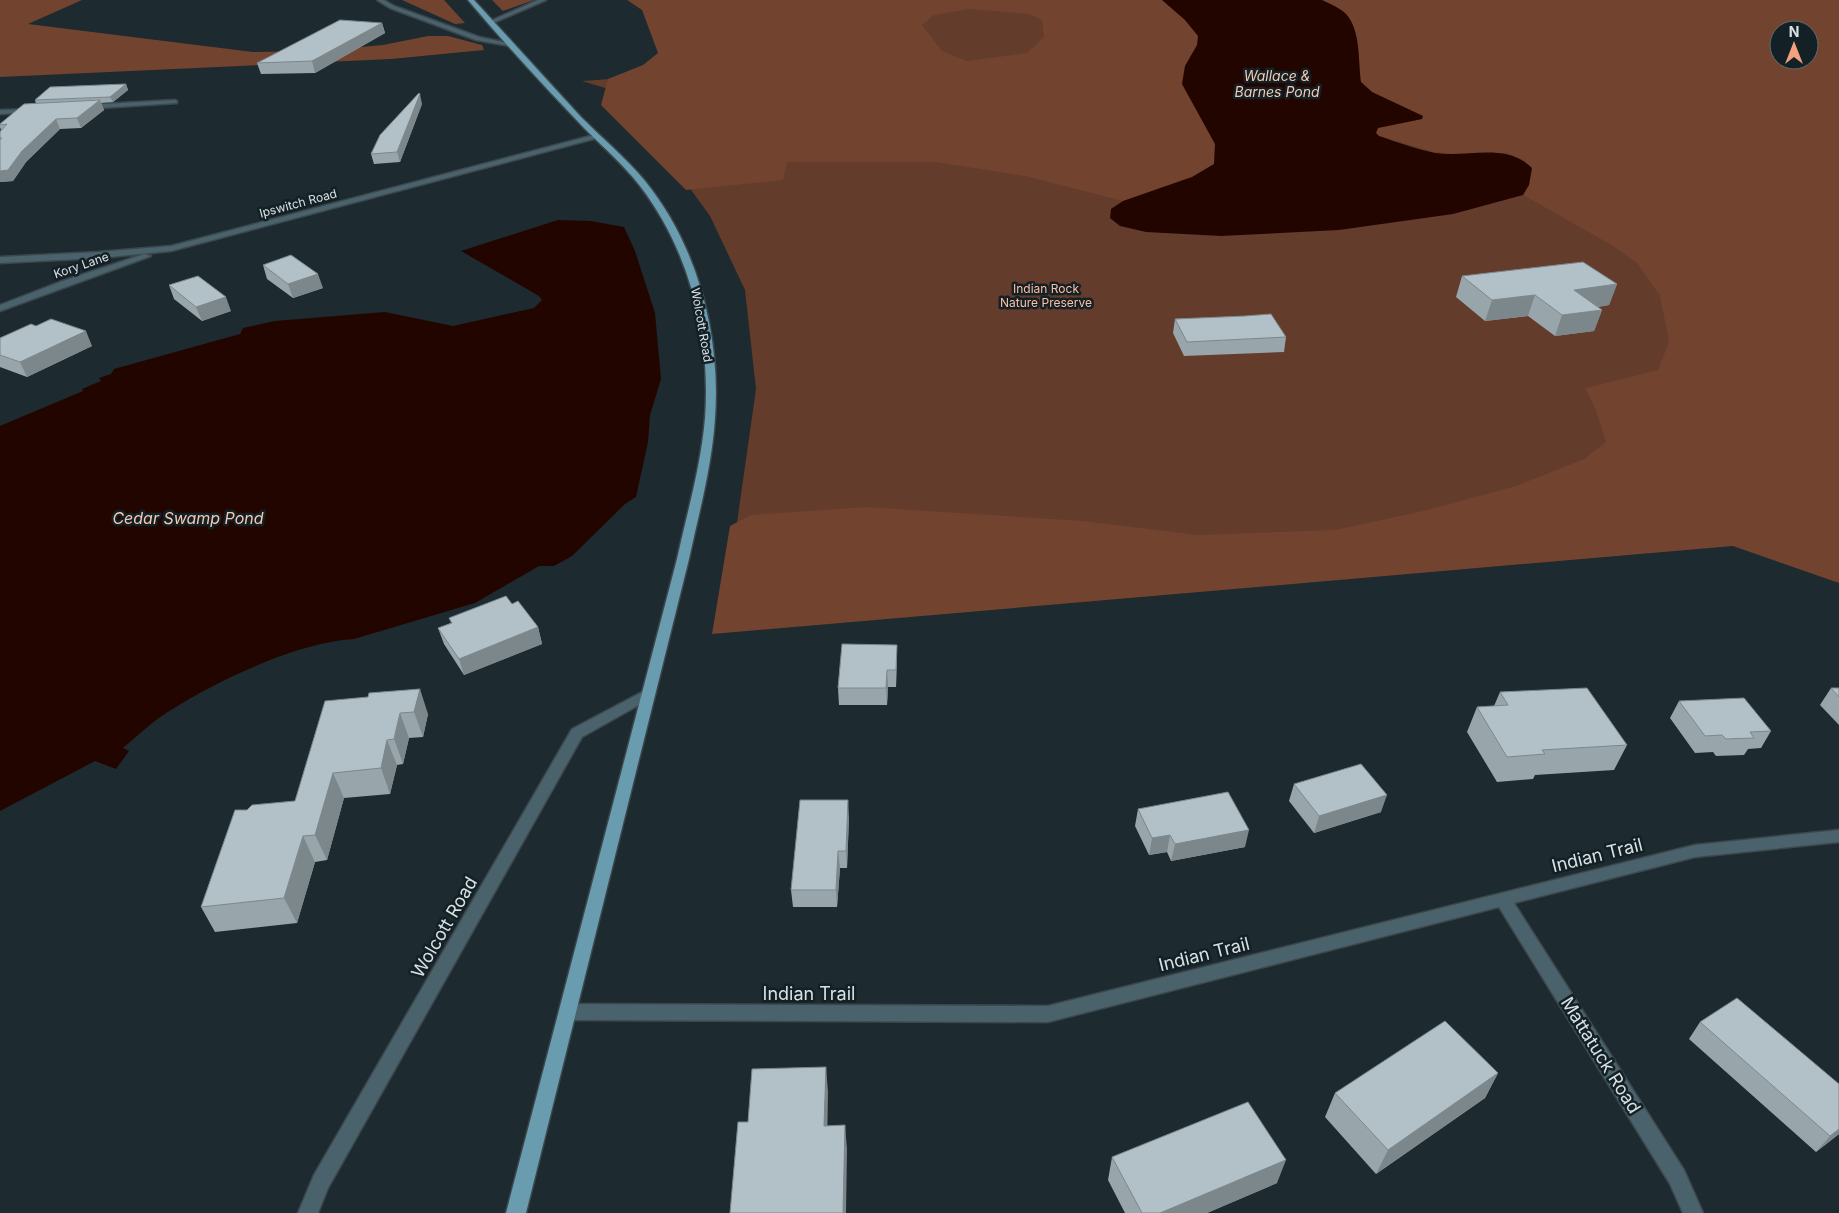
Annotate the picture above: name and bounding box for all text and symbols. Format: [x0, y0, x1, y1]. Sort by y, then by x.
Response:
north arrow [1769, 20, 1819, 70]
text: N [1789, 23, 1799, 40]
water label: Wallace & Barnes Pond [1234, 67, 1320, 100]
street label: Ipswitch Road [258, 185, 338, 221]
street label: Kory Lane [52, 249, 110, 281]
park label: Indian Rock Nature Preserve [1000, 281, 1092, 310]
street label: Wolcott Road [688, 287, 716, 363]
water label: Cedar Swamp Pond [112, 508, 264, 528]
street label: Indian Trail [1549, 834, 1645, 876]
street label: Wolcott Road [407, 873, 481, 981]
street label: Indian Trail [1156, 933, 1252, 975]
street label: Indian Trail [763, 983, 855, 1004]
street label: Mattatuck Road [1557, 993, 1645, 1117]

